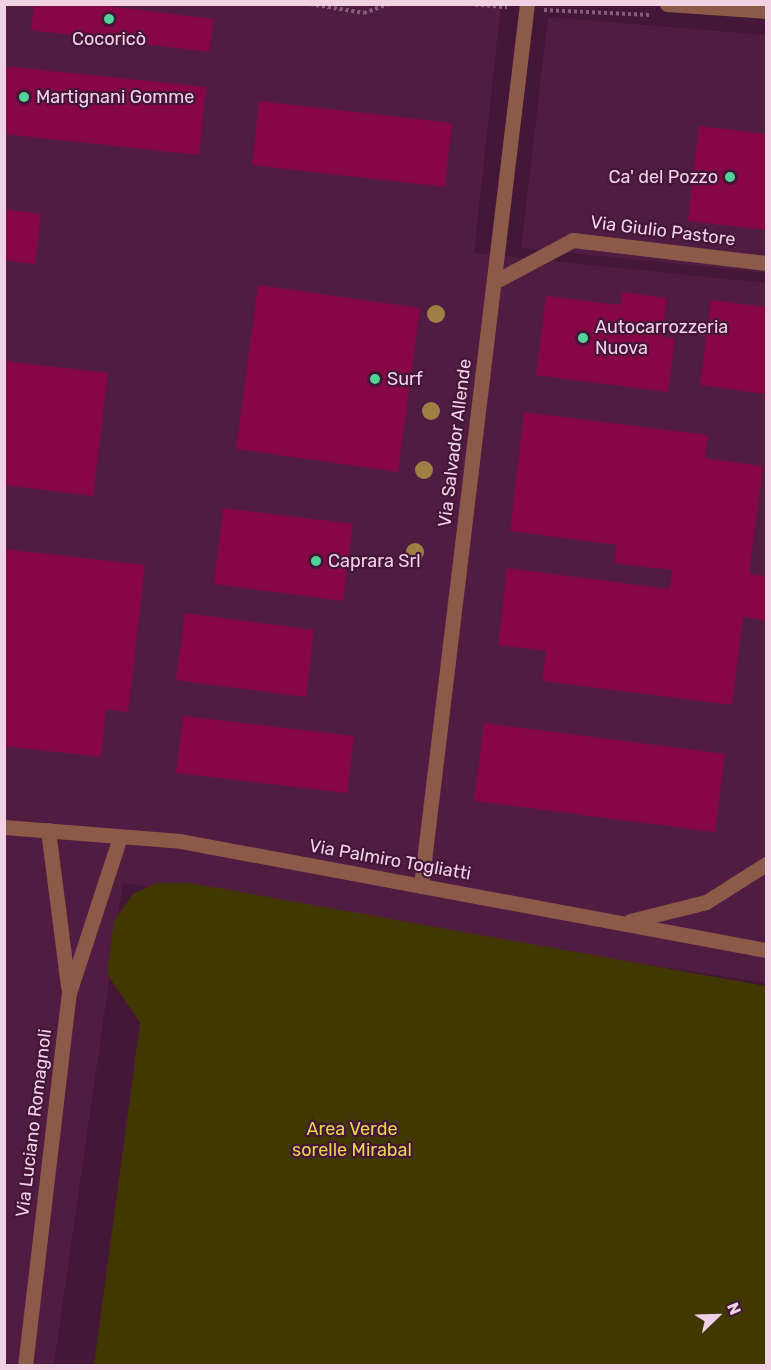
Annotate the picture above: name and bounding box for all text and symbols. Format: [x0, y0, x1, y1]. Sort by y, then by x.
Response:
marker: Cocoricò [102, 12, 116, 26]
place label: Cocoricò [72, 28, 146, 50]
place label: Martignani Gomme [36, 86, 194, 108]
marker: Martignani Gomme [17, 90, 31, 104]
place label: Ca' del Pozzo [608, 166, 718, 188]
marker: Ca' del Pozzo [723, 170, 737, 184]
street label: Via Giulio Pastore [589, 211, 737, 251]
place label: Autocarrozzeria Nuova [595, 317, 728, 360]
marker: Autocarrozzeria Nuova [576, 331, 590, 345]
street label: Via Salvador Allende [434, 357, 476, 529]
place label: Surf [387, 368, 423, 390]
marker: Surf [368, 372, 382, 386]
place label: Caprara Srl [328, 550, 421, 572]
marker: Caprara Srl [309, 554, 323, 568]
street label: Via Palmiro Togliatti [307, 835, 473, 885]
street label: Via Luciano Romagnoli [12, 1028, 56, 1218]
park label: Area Verde sorelle Mirabal [292, 1119, 412, 1162]
north arrow [687, 1286, 747, 1346]
text: N [723, 1300, 745, 1318]

